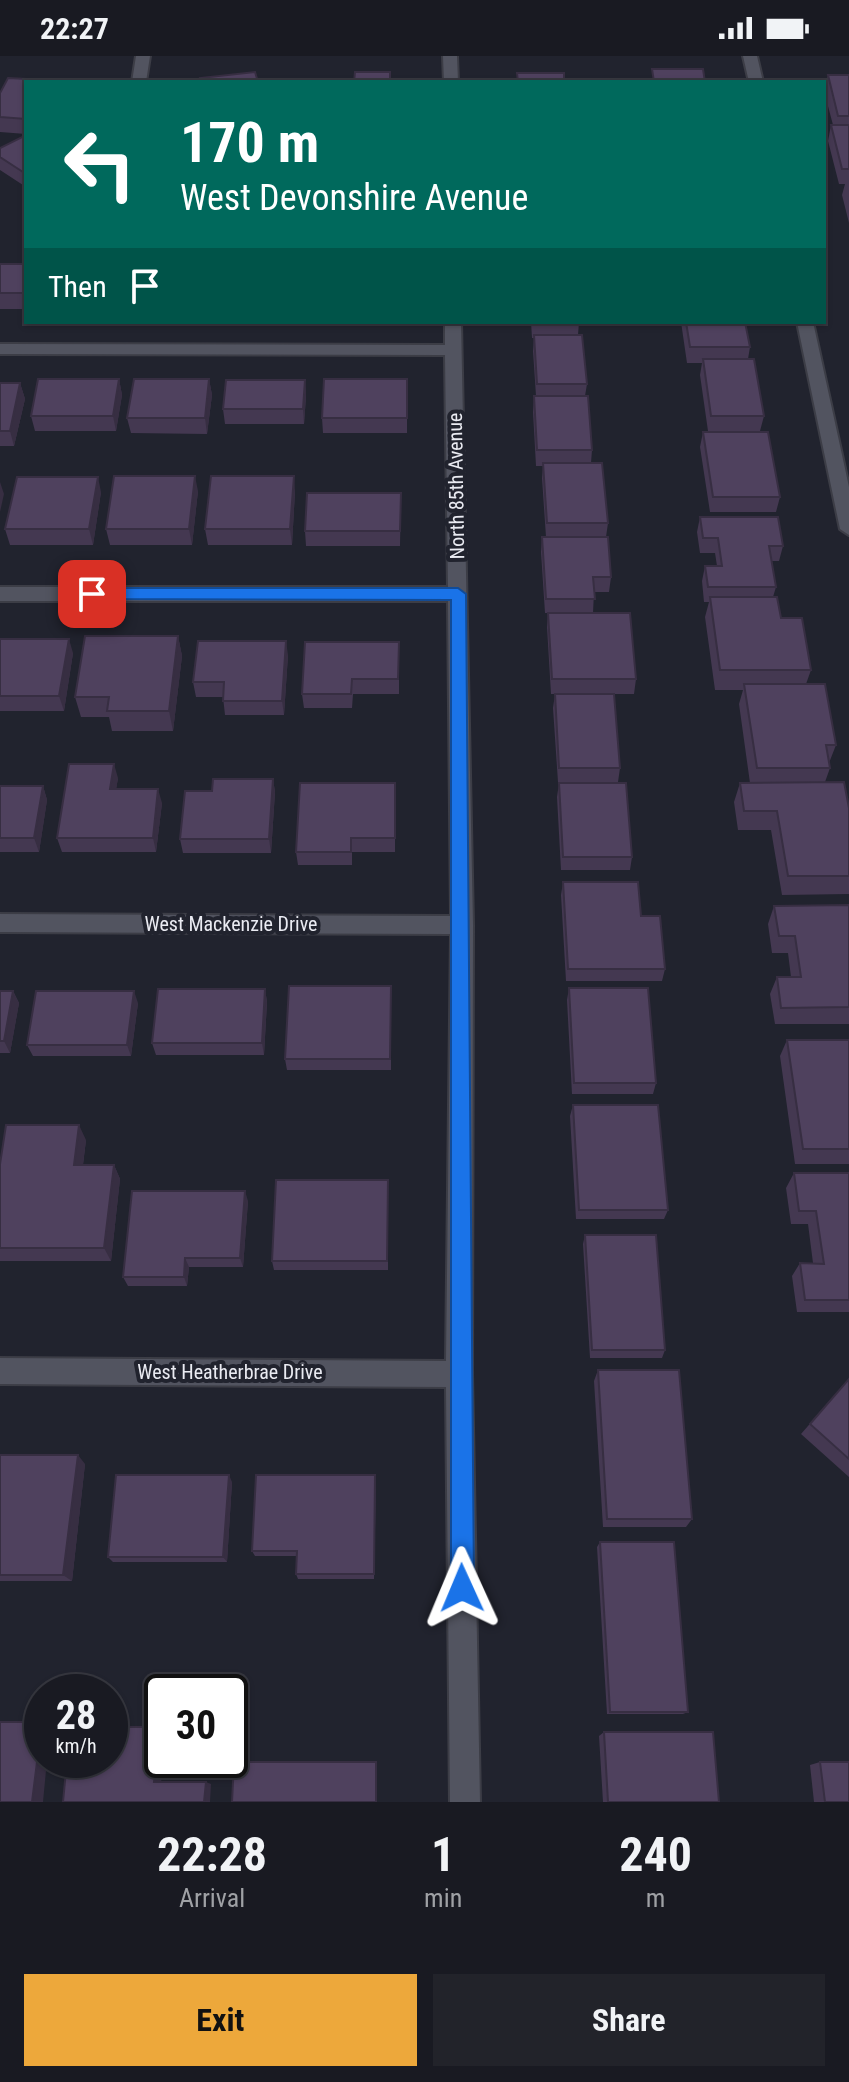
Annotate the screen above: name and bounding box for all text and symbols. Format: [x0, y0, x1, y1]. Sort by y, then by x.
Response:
text: 22:27 [40, 11, 109, 46]
text: 170 m [180, 110, 319, 176]
icon: left [48, 112, 152, 216]
text: West Devonshire Avenue [180, 177, 528, 219]
icon: arrive [123, 264, 167, 308]
text: Then [48, 269, 107, 304]
street label: North 85th Avenue [443, 412, 469, 560]
pin [58, 560, 126, 628]
icon: arrive [70, 572, 114, 616]
street label: West Mackenzie Drive [145, 912, 317, 936]
street label: West Heatherbrae Drive [137, 1360, 323, 1384]
position arrow [420, 1546, 504, 1630]
speed limit sign: 30 [144, 1674, 248, 1778]
text: 28 [56, 1692, 96, 1739]
text: km/h [55, 1734, 97, 1758]
text: 22:28 [157, 1826, 267, 1883]
text: 1 [431, 1826, 455, 1883]
text: 240 [619, 1826, 692, 1883]
text: Arrival [179, 1883, 245, 1913]
text: min [424, 1883, 462, 1913]
text: m [646, 1883, 665, 1913]
button: Exit [24, 1974, 417, 2066]
button: Share [433, 1974, 825, 2066]

